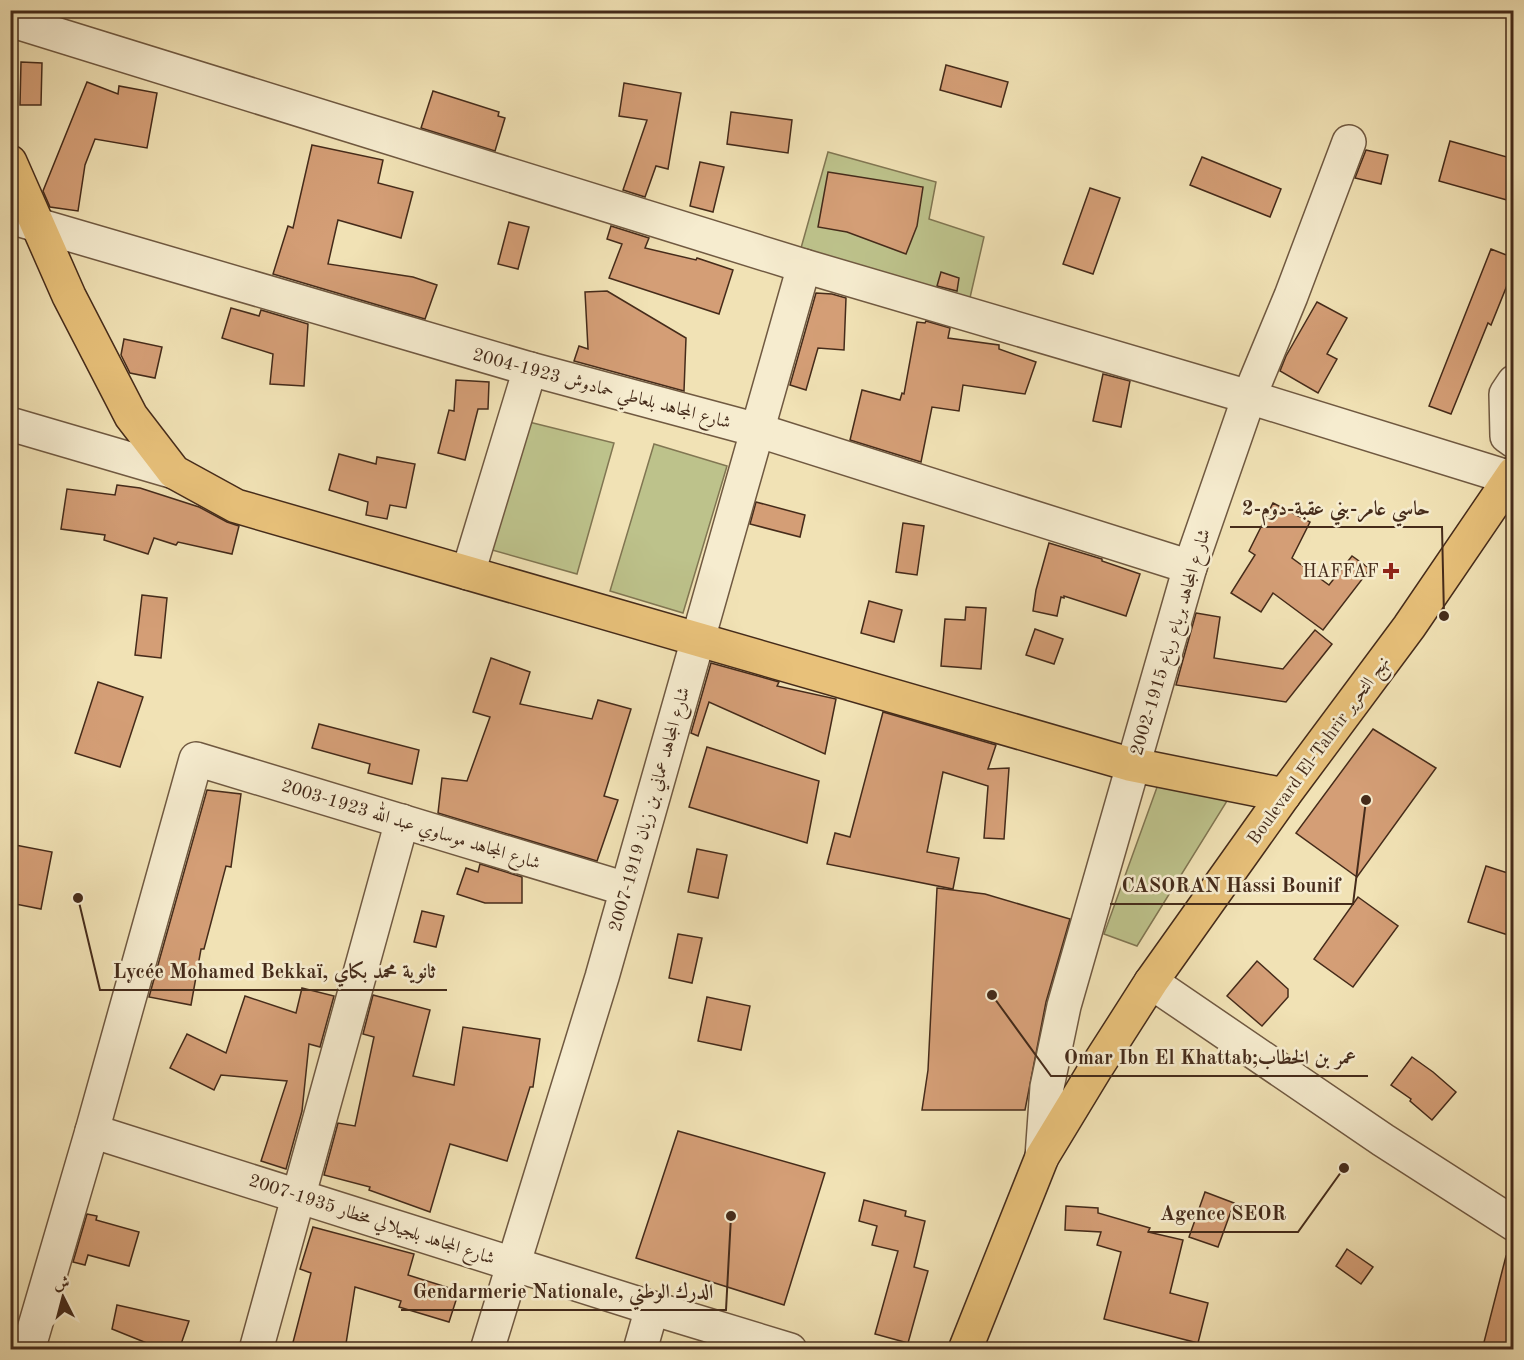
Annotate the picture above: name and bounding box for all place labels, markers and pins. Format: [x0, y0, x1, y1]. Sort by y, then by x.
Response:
callout: 2-حاسي عامر-بني عقبة-دوم [1230, 489, 1442, 527]
place label: HAFFAF [1302, 563, 1379, 581]
marker: HAFFAF [1384, 564, 1398, 578]
callout: CASORAN Hassi Bounif [1110, 866, 1353, 904]
callout: Lycée Mohamed Bekkaï, ثانوية محمد بكاي [100, 952, 447, 990]
callout: Omar Ibn El Khattab;عمر بن الخطاب [1051, 1038, 1368, 1076]
callout: Agence SEOR [1148, 1194, 1298, 1232]
callout: Gendarmerie Nationale, الدرك الوطني [401, 1272, 726, 1310]

